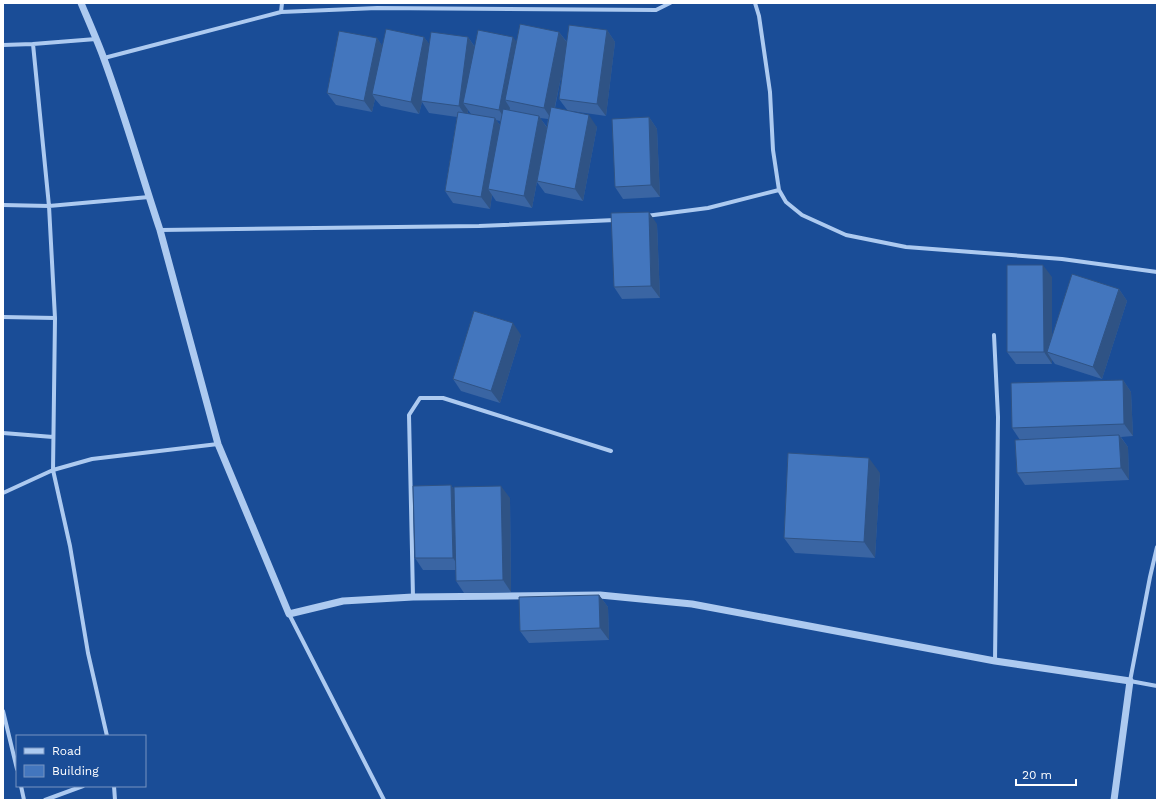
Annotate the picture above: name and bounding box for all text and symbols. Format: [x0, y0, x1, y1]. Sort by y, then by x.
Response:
legend [16, 735, 146, 787]
text: Road [52, 744, 81, 758]
scale bar [1016, 761, 1076, 787]
text: Building [52, 764, 99, 778]
text: 20 m [1022, 768, 1052, 782]

